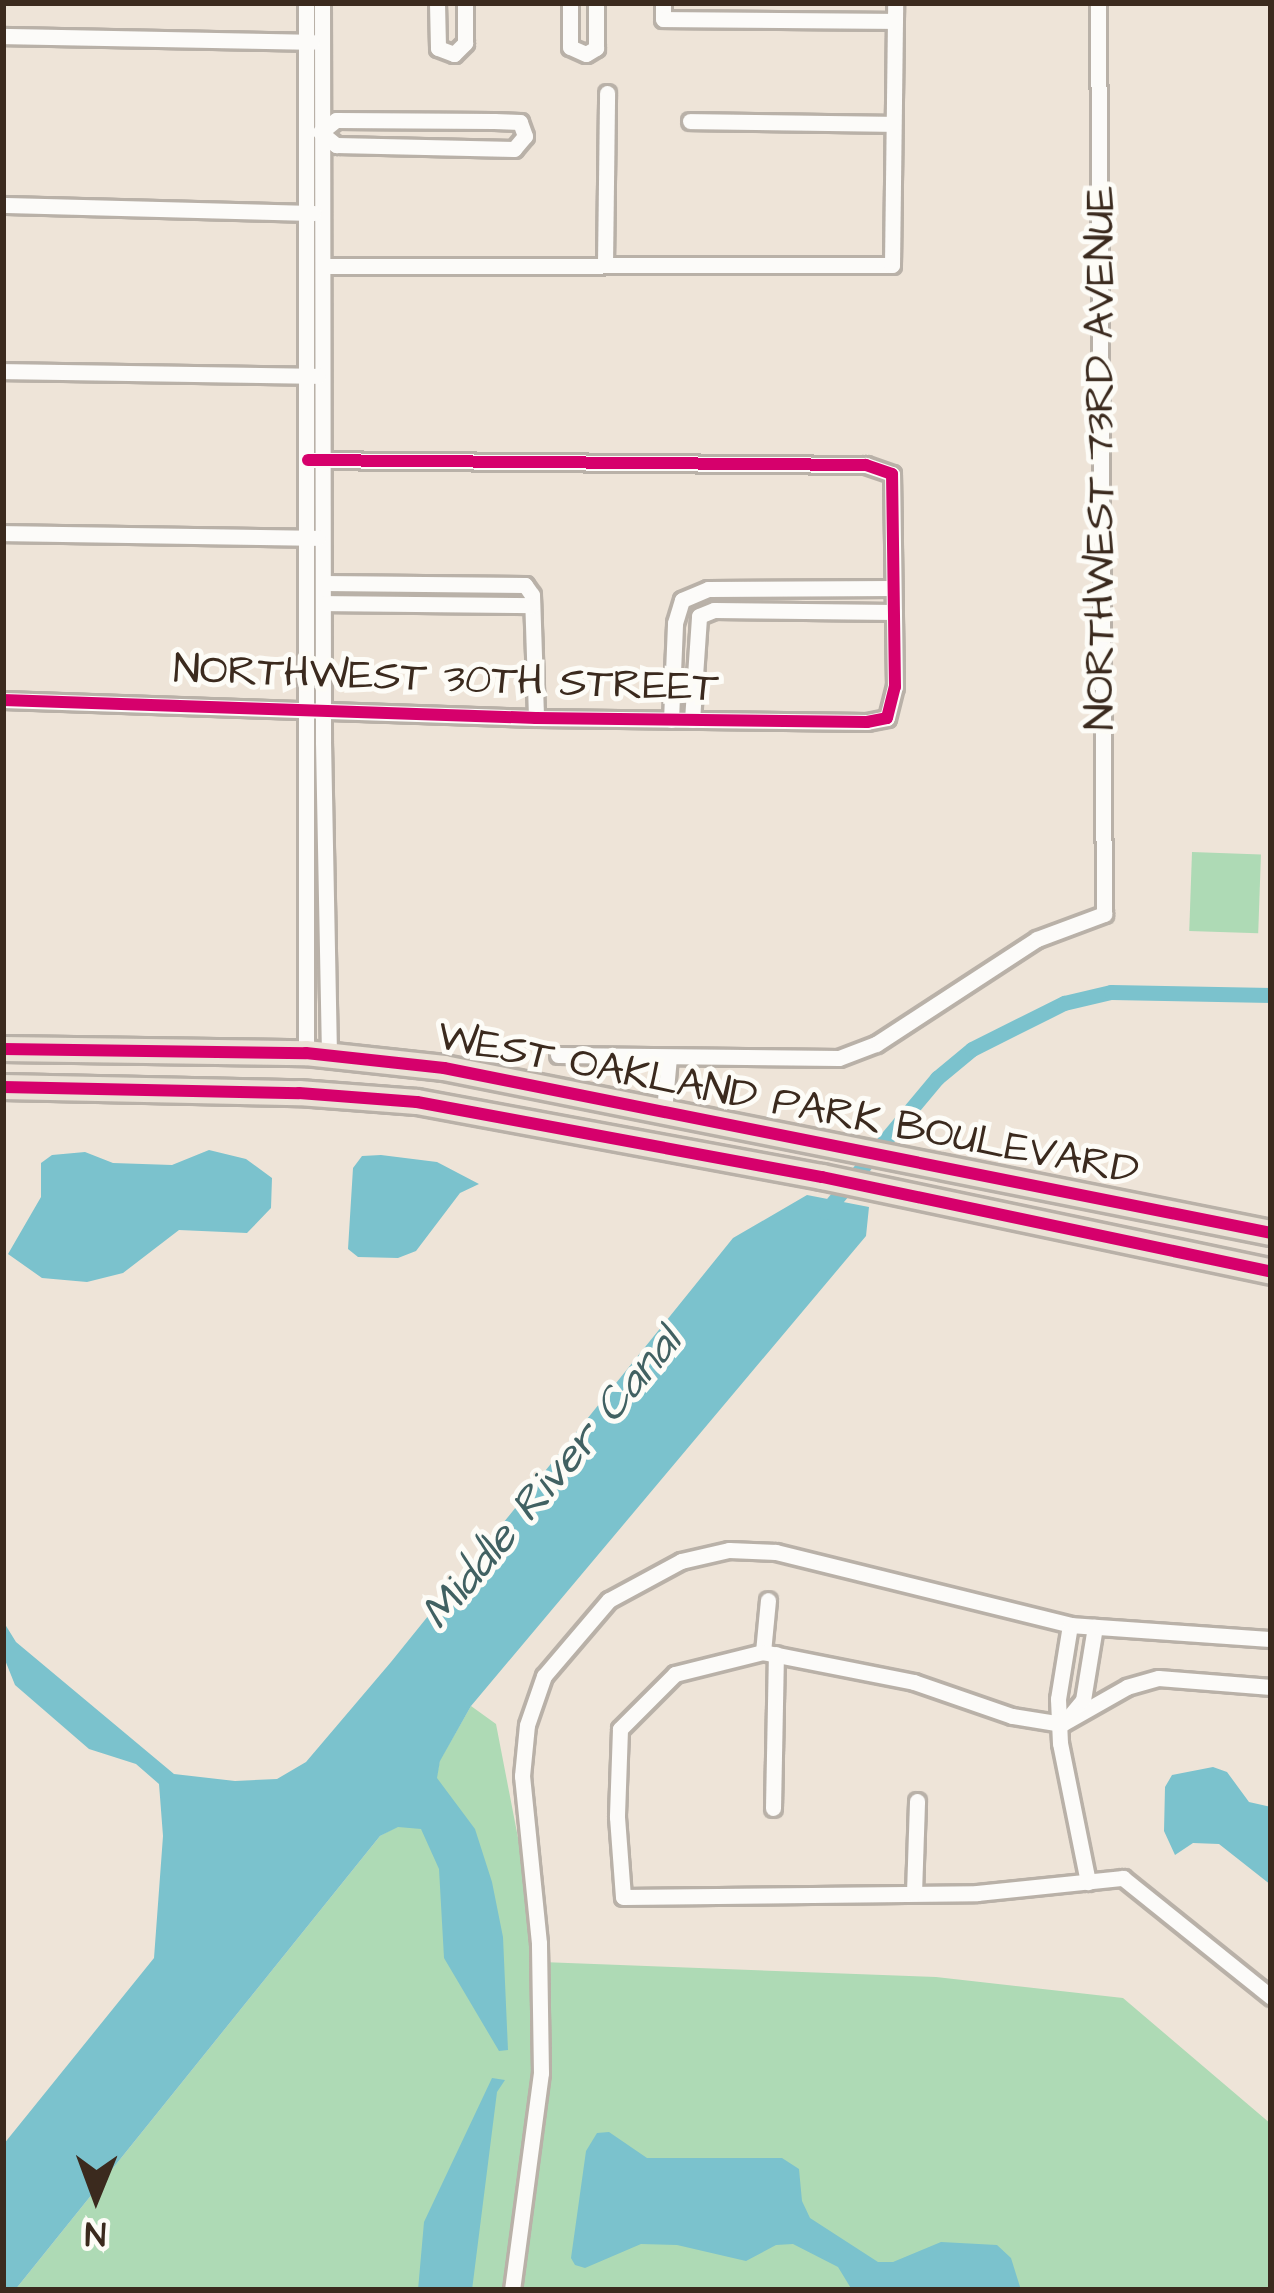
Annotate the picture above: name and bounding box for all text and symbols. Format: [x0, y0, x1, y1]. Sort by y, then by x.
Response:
street label: NORTHWEST 73RD AVENUE [1076, 186, 1126, 730]
street label: NORTHWEST 30TH STREET [172, 644, 720, 714]
street label: WEST OAKLAND PARK BOULEVARD [433, 1011, 1143, 1197]
water label: Middle River Canal [410, 1318, 694, 1640]
north arrow [36, 2137, 156, 2257]
text: N [85, 2210, 106, 2256]

